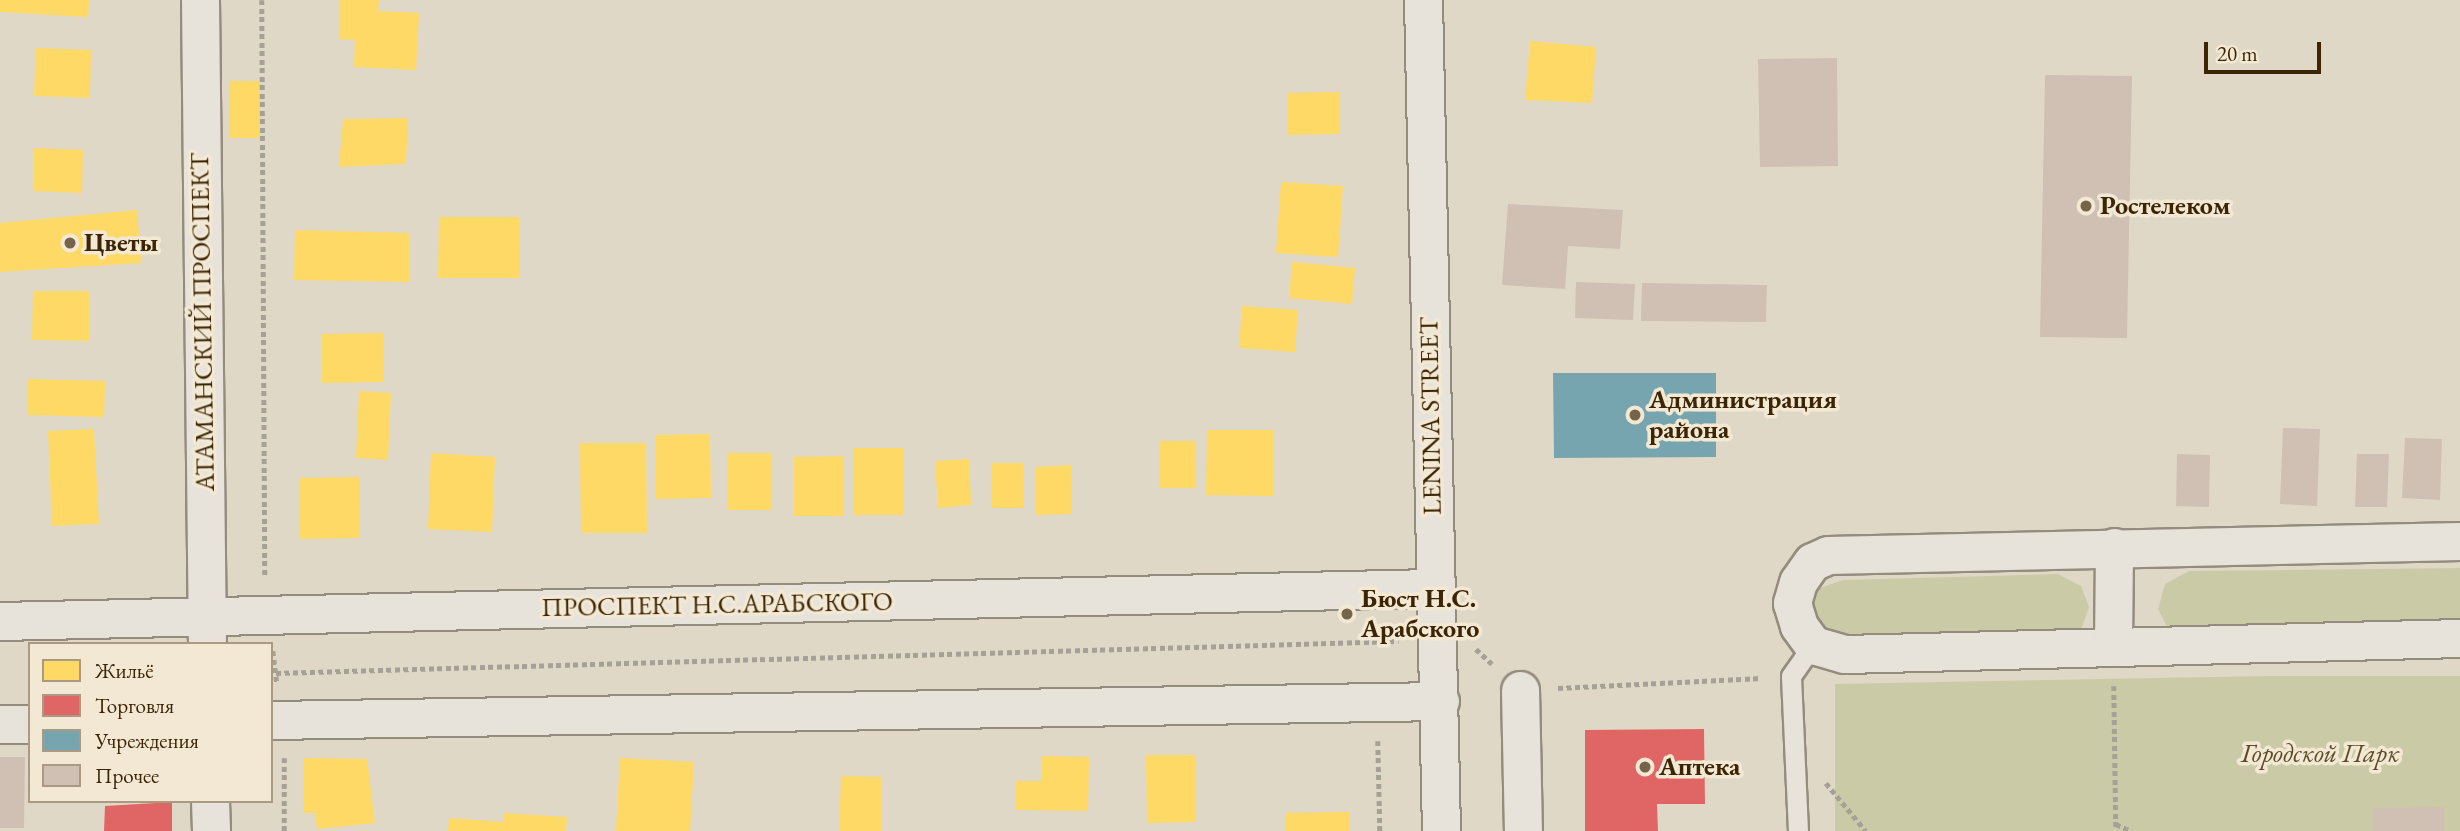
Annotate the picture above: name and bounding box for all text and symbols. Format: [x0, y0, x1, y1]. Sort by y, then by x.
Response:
scale bar [2208, 28, 2325, 72]
text: 20 m [2217, 40, 2258, 67]
street label: АТАМАНСКИЙ ПРОСПЕКТ [184, 152, 222, 492]
place label: Ростелеком [2100, 190, 2230, 222]
marker: Ростелеком [2078, 198, 2094, 214]
place label: Цветы [84, 227, 158, 259]
marker: Цветы [62, 235, 78, 251]
street label: LENINA STREET [1414, 317, 1448, 515]
place label: Администрация района [1649, 384, 1837, 446]
marker: Администрация района [1627, 407, 1643, 423]
place label: Бюст Н.С. Арабского [1361, 583, 1479, 644]
street label: ПРОСПЕКТ Н.С.АРАБСКОГО [541, 586, 893, 624]
marker: Бюст Н.С. Арабского [1339, 606, 1355, 622]
legend [28, 642, 273, 803]
text: Жильё [95, 657, 154, 684]
text: Торговля [95, 692, 174, 719]
text: Учреждения [95, 727, 199, 754]
park label: Городской Парк [2241, 738, 2399, 770]
place label: Аптека [1659, 751, 1740, 783]
marker: Аптека [1637, 759, 1653, 775]
text: Прочее [95, 762, 159, 789]

